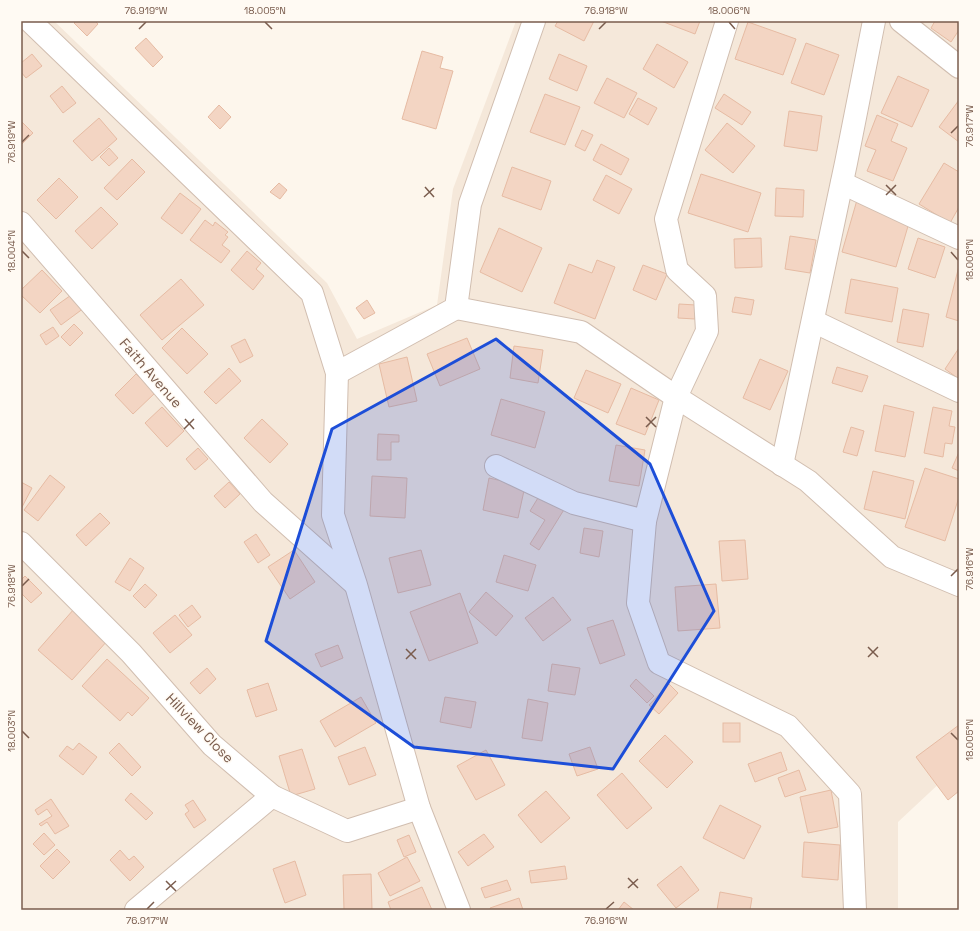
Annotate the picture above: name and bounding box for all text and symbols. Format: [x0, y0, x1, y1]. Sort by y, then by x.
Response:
text: 76.919°W [124, 4, 168, 17]
text: 18.005°N [244, 4, 286, 17]
text: 76.918°W [584, 4, 628, 17]
text: 18.006°N [708, 4, 750, 17]
text: 76.917°W [963, 104, 976, 147]
text: 76.919°W [5, 120, 18, 164]
text: 18.004°N [5, 230, 18, 272]
text: 18.006°N [963, 239, 976, 281]
street label: Faith Avenue [116, 334, 186, 412]
text: 76.916°W [963, 547, 976, 591]
text: 76.918°W [5, 564, 18, 608]
street label: Hillview Close [162, 689, 238, 767]
text: 18.003°N [5, 710, 18, 752]
text: 18.005°N [963, 719, 976, 761]
text: 76.917°W [126, 914, 169, 927]
text: 76.916°W [584, 914, 628, 927]

